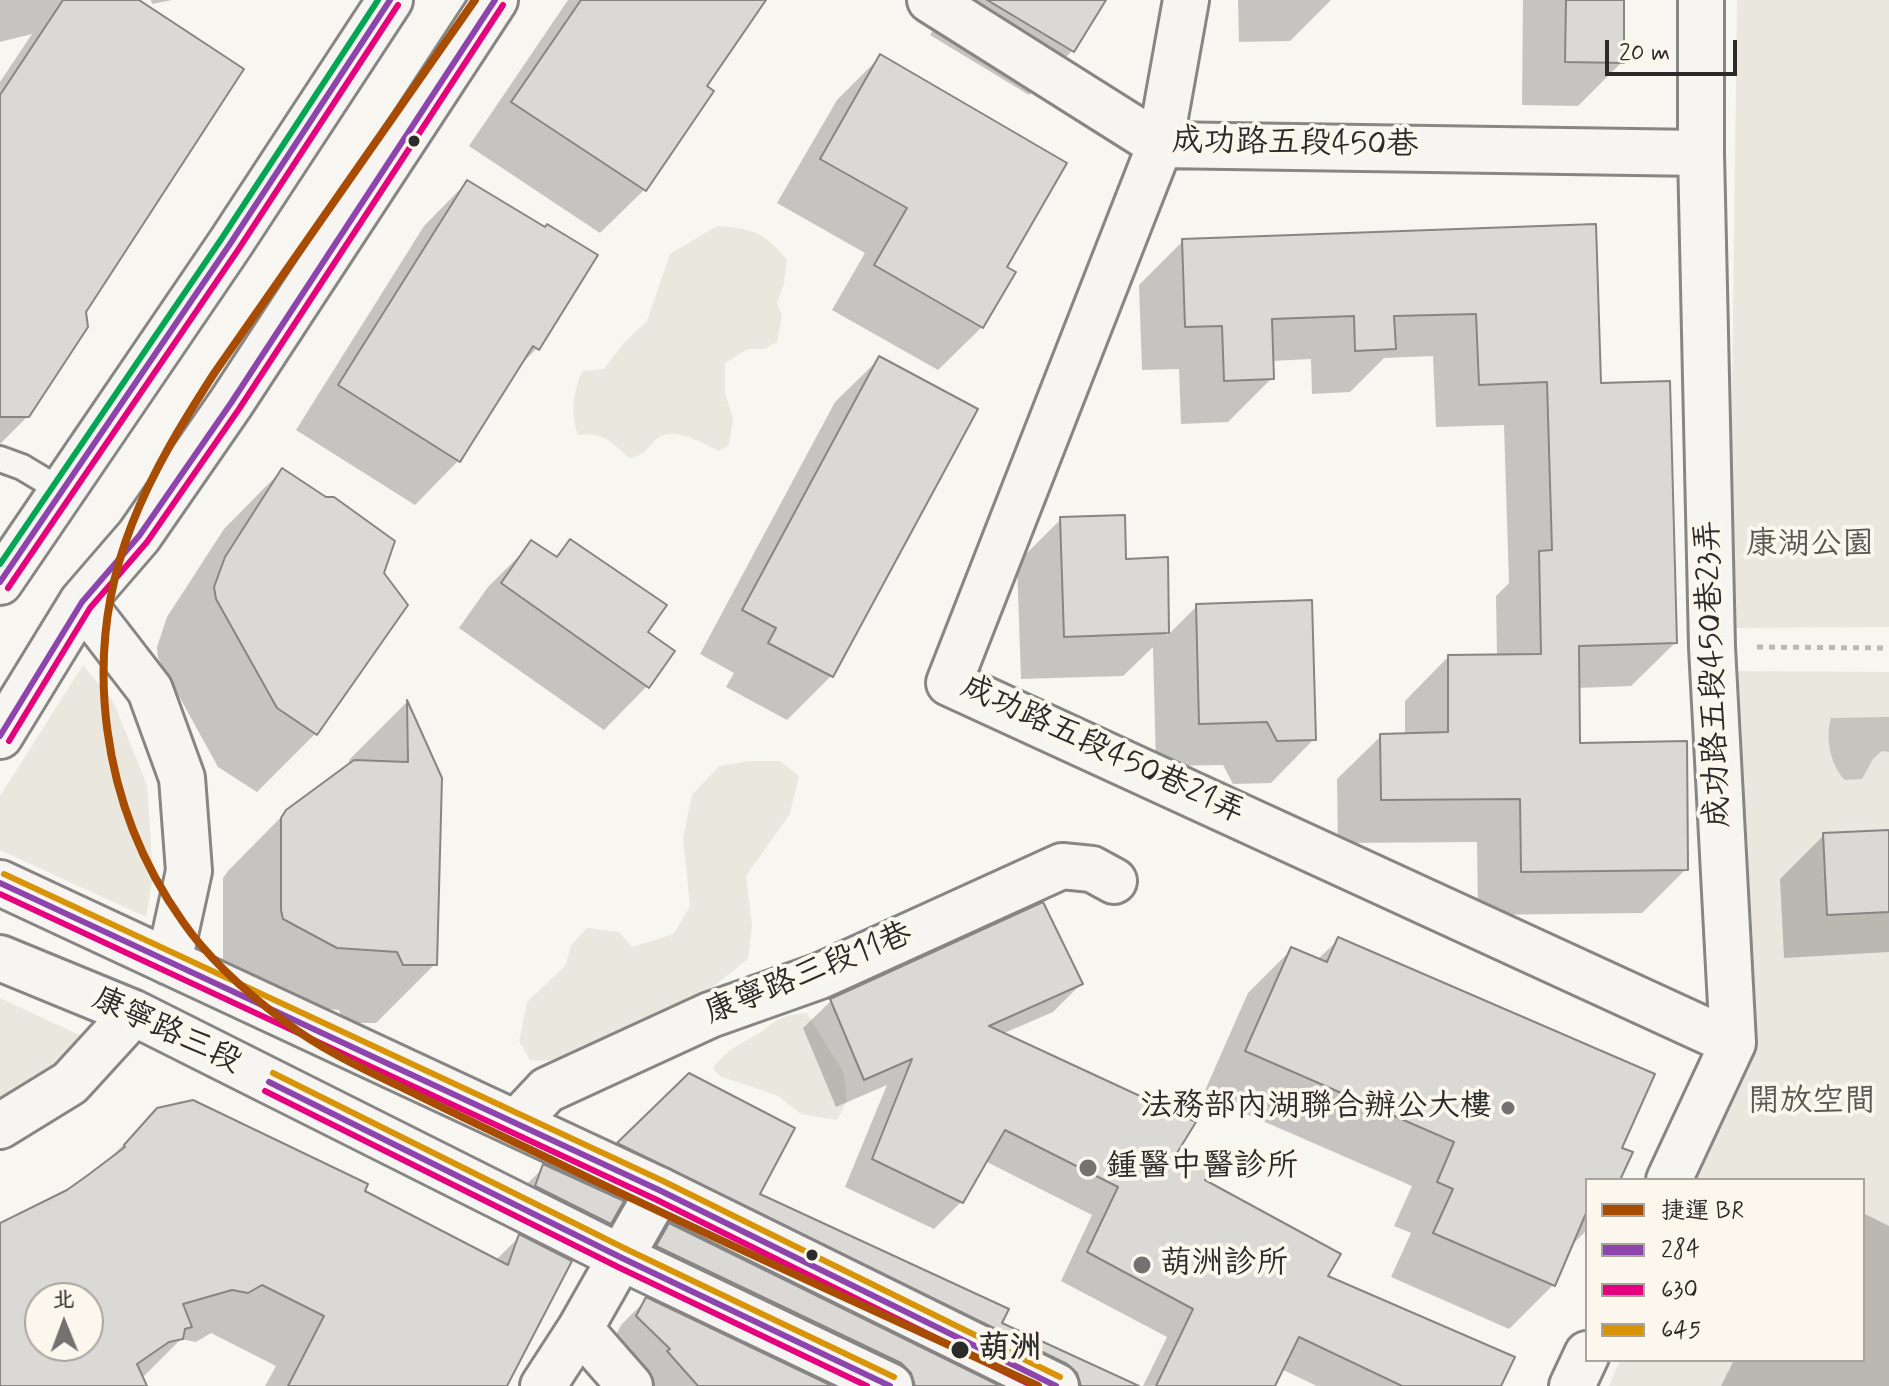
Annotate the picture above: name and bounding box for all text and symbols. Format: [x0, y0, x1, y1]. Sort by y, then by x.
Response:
scale bar [1609, 24, 1741, 74]
text: 20 m [1619, 38, 1670, 69]
street label: 成功路五段450巷 [1171, 124, 1419, 166]
unlabelled marker [406, 133, 422, 149]
street label: 成功路五段450巷23弄 [1690, 519, 1740, 829]
park label: 康湖公園 [1746, 527, 1874, 565]
street label: 成功路五段450巷21弄 [954, 668, 1250, 834]
street label: 康寧路三段11巷 [700, 916, 918, 1034]
street label: 康寧路三段 [85, 981, 247, 1083]
park label: 開放空間 [1748, 1084, 1876, 1122]
place label: 法務部內湖聯合辦公大樓 [1140, 1089, 1492, 1127]
marker: 法務部內湖聯合辦公大樓 [1499, 1099, 1517, 1117]
place label: 鍾醫中醫診所 [1106, 1149, 1298, 1187]
marker: 鍾醫中醫診所 [1077, 1157, 1099, 1179]
legend [1585, 1178, 1865, 1362]
text: 捷運 BR [1661, 1196, 1744, 1227]
text: 284 [1661, 1235, 1700, 1266]
place label: 葫洲診所 [1160, 1246, 1288, 1284]
unlabelled marker [804, 1247, 820, 1263]
marker: 葫洲診所 [1131, 1254, 1153, 1276]
text: 630 [1661, 1275, 1698, 1306]
north arrow [24, 1282, 104, 1362]
text: 北 [52, 1286, 75, 1314]
text: 645 [1661, 1315, 1701, 1346]
place label: 葫洲 [978, 1331, 1042, 1369]
marker: 葫洲 [949, 1339, 971, 1361]

